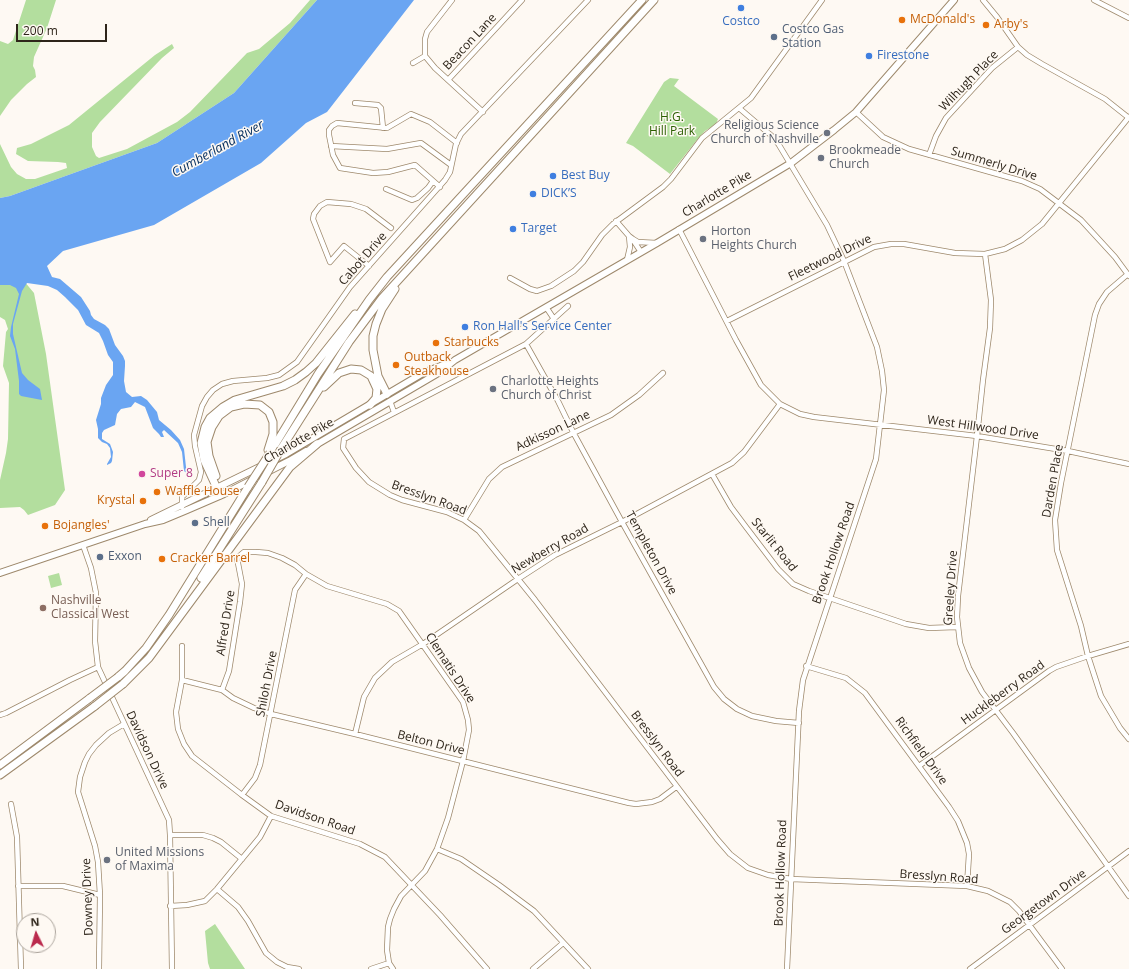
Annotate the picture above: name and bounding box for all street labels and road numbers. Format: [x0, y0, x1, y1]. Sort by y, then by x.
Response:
street label: Beacon Lane [440, 11, 500, 73]
street label: Wilhugh Place [937, 48, 1001, 114]
street label: Summerly Drive [949, 144, 1039, 184]
street label: Charlotte Pike [680, 168, 754, 220]
street label: Cabot Drive [336, 230, 390, 288]
street label: Fleetwood Drive [786, 232, 874, 284]
street label: Adkisson Lane [514, 407, 592, 455]
street label: West Hillwood Drive [926, 413, 1040, 443]
street label: Charlotte Pike [261, 415, 337, 467]
street label: Darden Place [1039, 443, 1067, 519]
street label: Bresslyn Road [389, 478, 469, 518]
street label: Brook Hollow Road [810, 500, 858, 606]
street label: Templeton Drive [622, 509, 680, 597]
street label: Starlit Road [748, 515, 800, 575]
street label: Newberry Road [509, 521, 591, 577]
street label: Greeley Drive [941, 550, 961, 626]
street label: Alfred Drive [214, 589, 238, 657]
street label: Clematis Drive [422, 630, 478, 706]
street label: Shiloh Drive [254, 650, 280, 718]
street label: Huckleberry Road [958, 658, 1048, 728]
street label: Bresslyn Road [627, 708, 687, 780]
street label: Davidson Drive [123, 709, 171, 791]
street label: Richfield Drive [892, 714, 950, 788]
street label: Belton Drive [396, 728, 466, 758]
street label: Davidson Road [273, 798, 357, 838]
street label: Brook Hollow Road [772, 819, 790, 927]
street label: Downey Drive [79, 858, 97, 936]
street label: Georgetown Drive [999, 866, 1089, 938]
street label: Bresslyn Road [899, 867, 979, 887]

